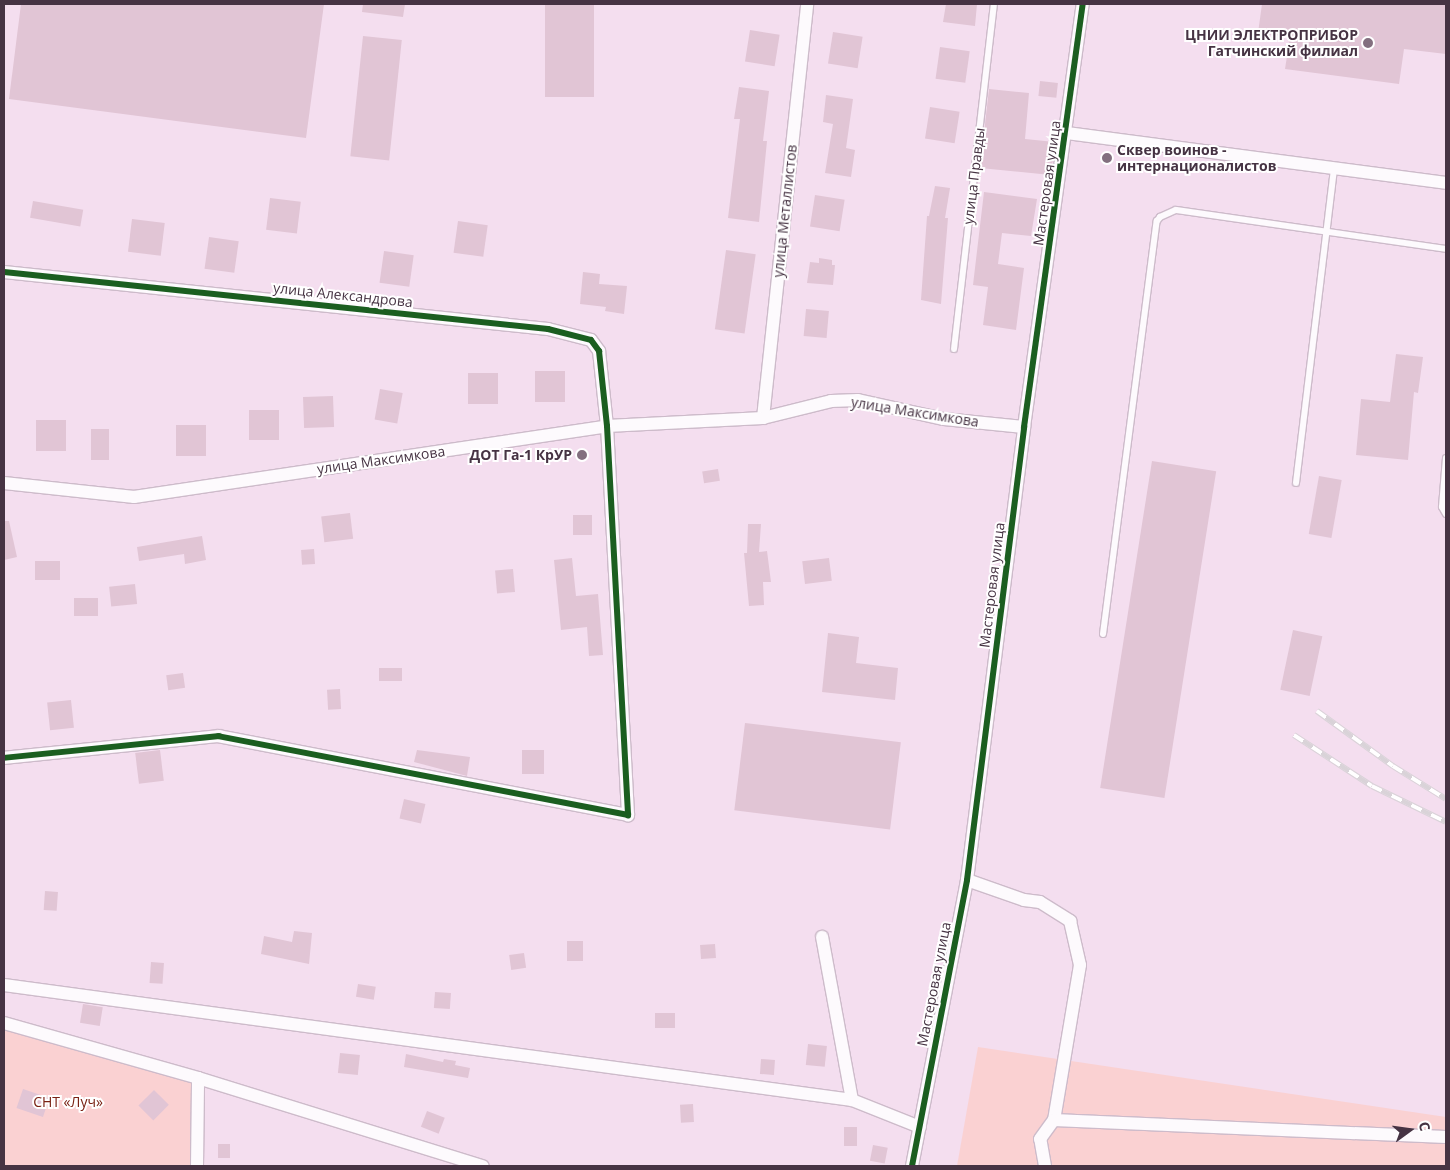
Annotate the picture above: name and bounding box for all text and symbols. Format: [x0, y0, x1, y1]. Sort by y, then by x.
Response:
place label: ЦНИИ ЭЛЕКТРОПРИБОР Гатчинский филиал [1185, 27, 1358, 59]
marker: ЦНИИ ЭЛЕКТРОПРИБОР Гатчинский филиал [1362, 37, 1374, 49]
street label: Мастеровая улица [1030, 119, 1064, 247]
street label: улица Правды [960, 127, 988, 225]
place label: Сквер воинов - интернационалистов [1117, 142, 1277, 174]
street label: улица Металлистов [770, 144, 800, 278]
marker: Сквер воинов - интернационалистов [1101, 152, 1113, 164]
street label: улица Александрова [272, 279, 414, 311]
street label: улица Максимкова [850, 394, 980, 430]
street label: улица Максимкова [316, 443, 446, 477]
place label: ДОТ Га-1 КрУР [470, 447, 572, 463]
marker: ДОТ Га-1 КрУР [576, 449, 588, 461]
street label: Мастеровая улица [976, 521, 1008, 649]
street label: Мастеровая улица [914, 920, 954, 1048]
park label: СНТ «Луч» [33, 1094, 103, 1110]
north arrow [1385, 1105, 1435, 1155]
text: С [1415, 1120, 1435, 1133]

